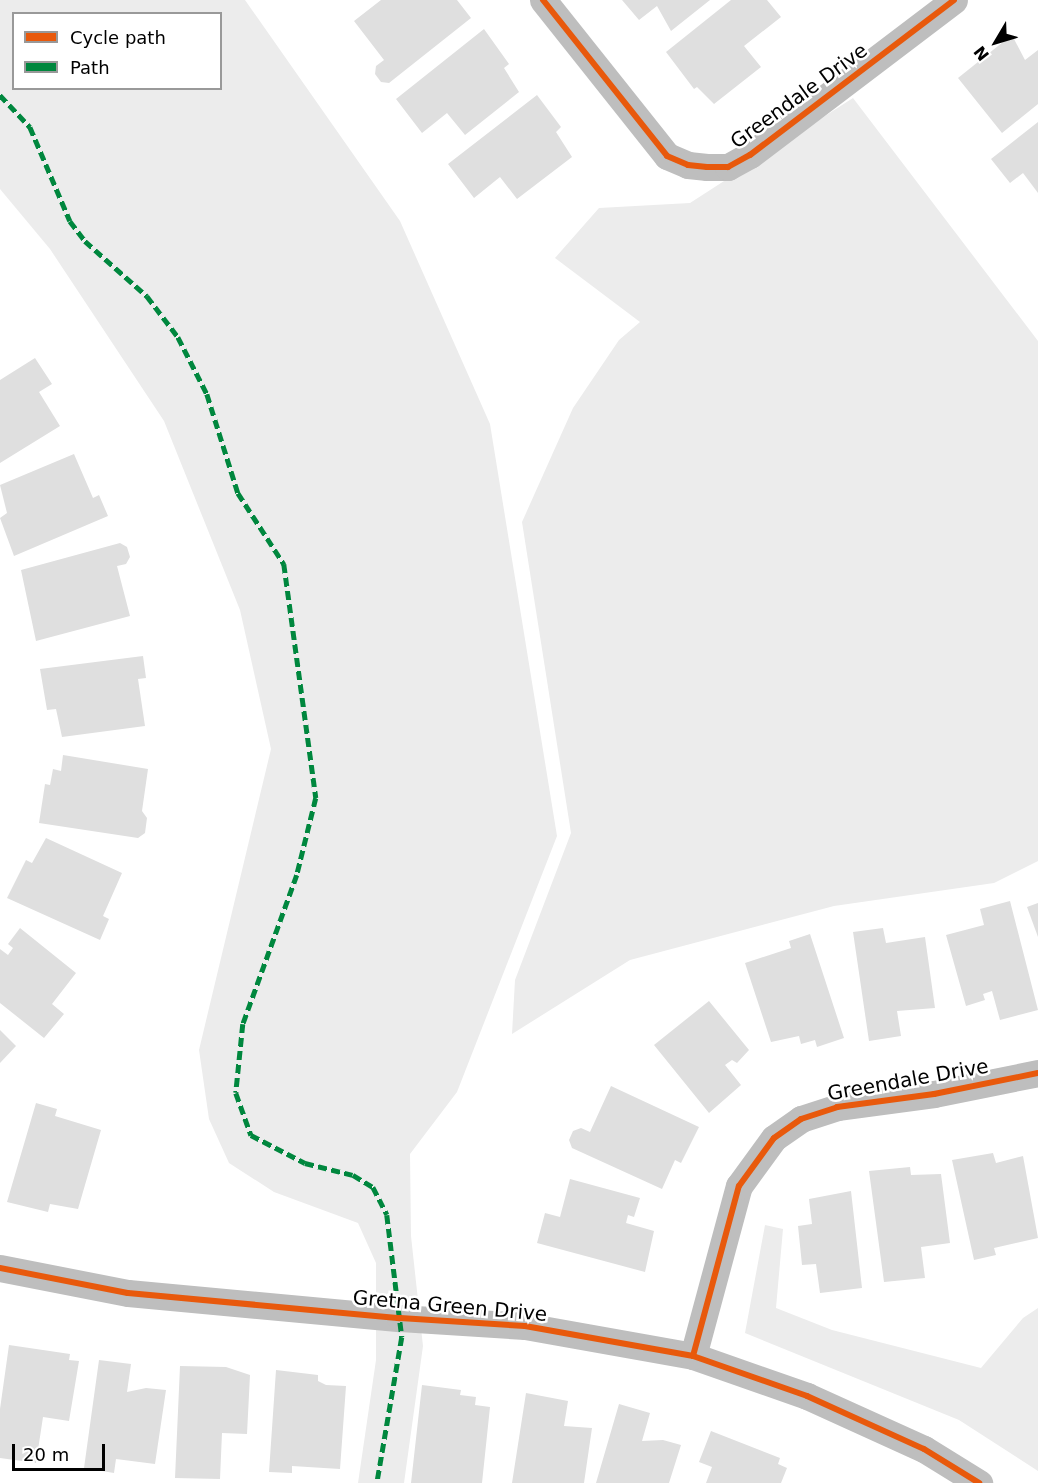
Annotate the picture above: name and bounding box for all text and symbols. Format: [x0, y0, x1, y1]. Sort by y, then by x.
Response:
legend [12, 12, 222, 90]
north arrow [966, 12, 1026, 72]
text: Cycle path [70, 27, 166, 48]
street label: Greendale Drive [726, 38, 872, 154]
text: N [970, 42, 993, 65]
text: Path [70, 57, 110, 78]
street label: Greendale Drive [826, 1054, 990, 1106]
street label: Gretna Green Drive [352, 1286, 548, 1326]
scale bar [15, 1432, 108, 1470]
text: 20 m [23, 1444, 69, 1465]

